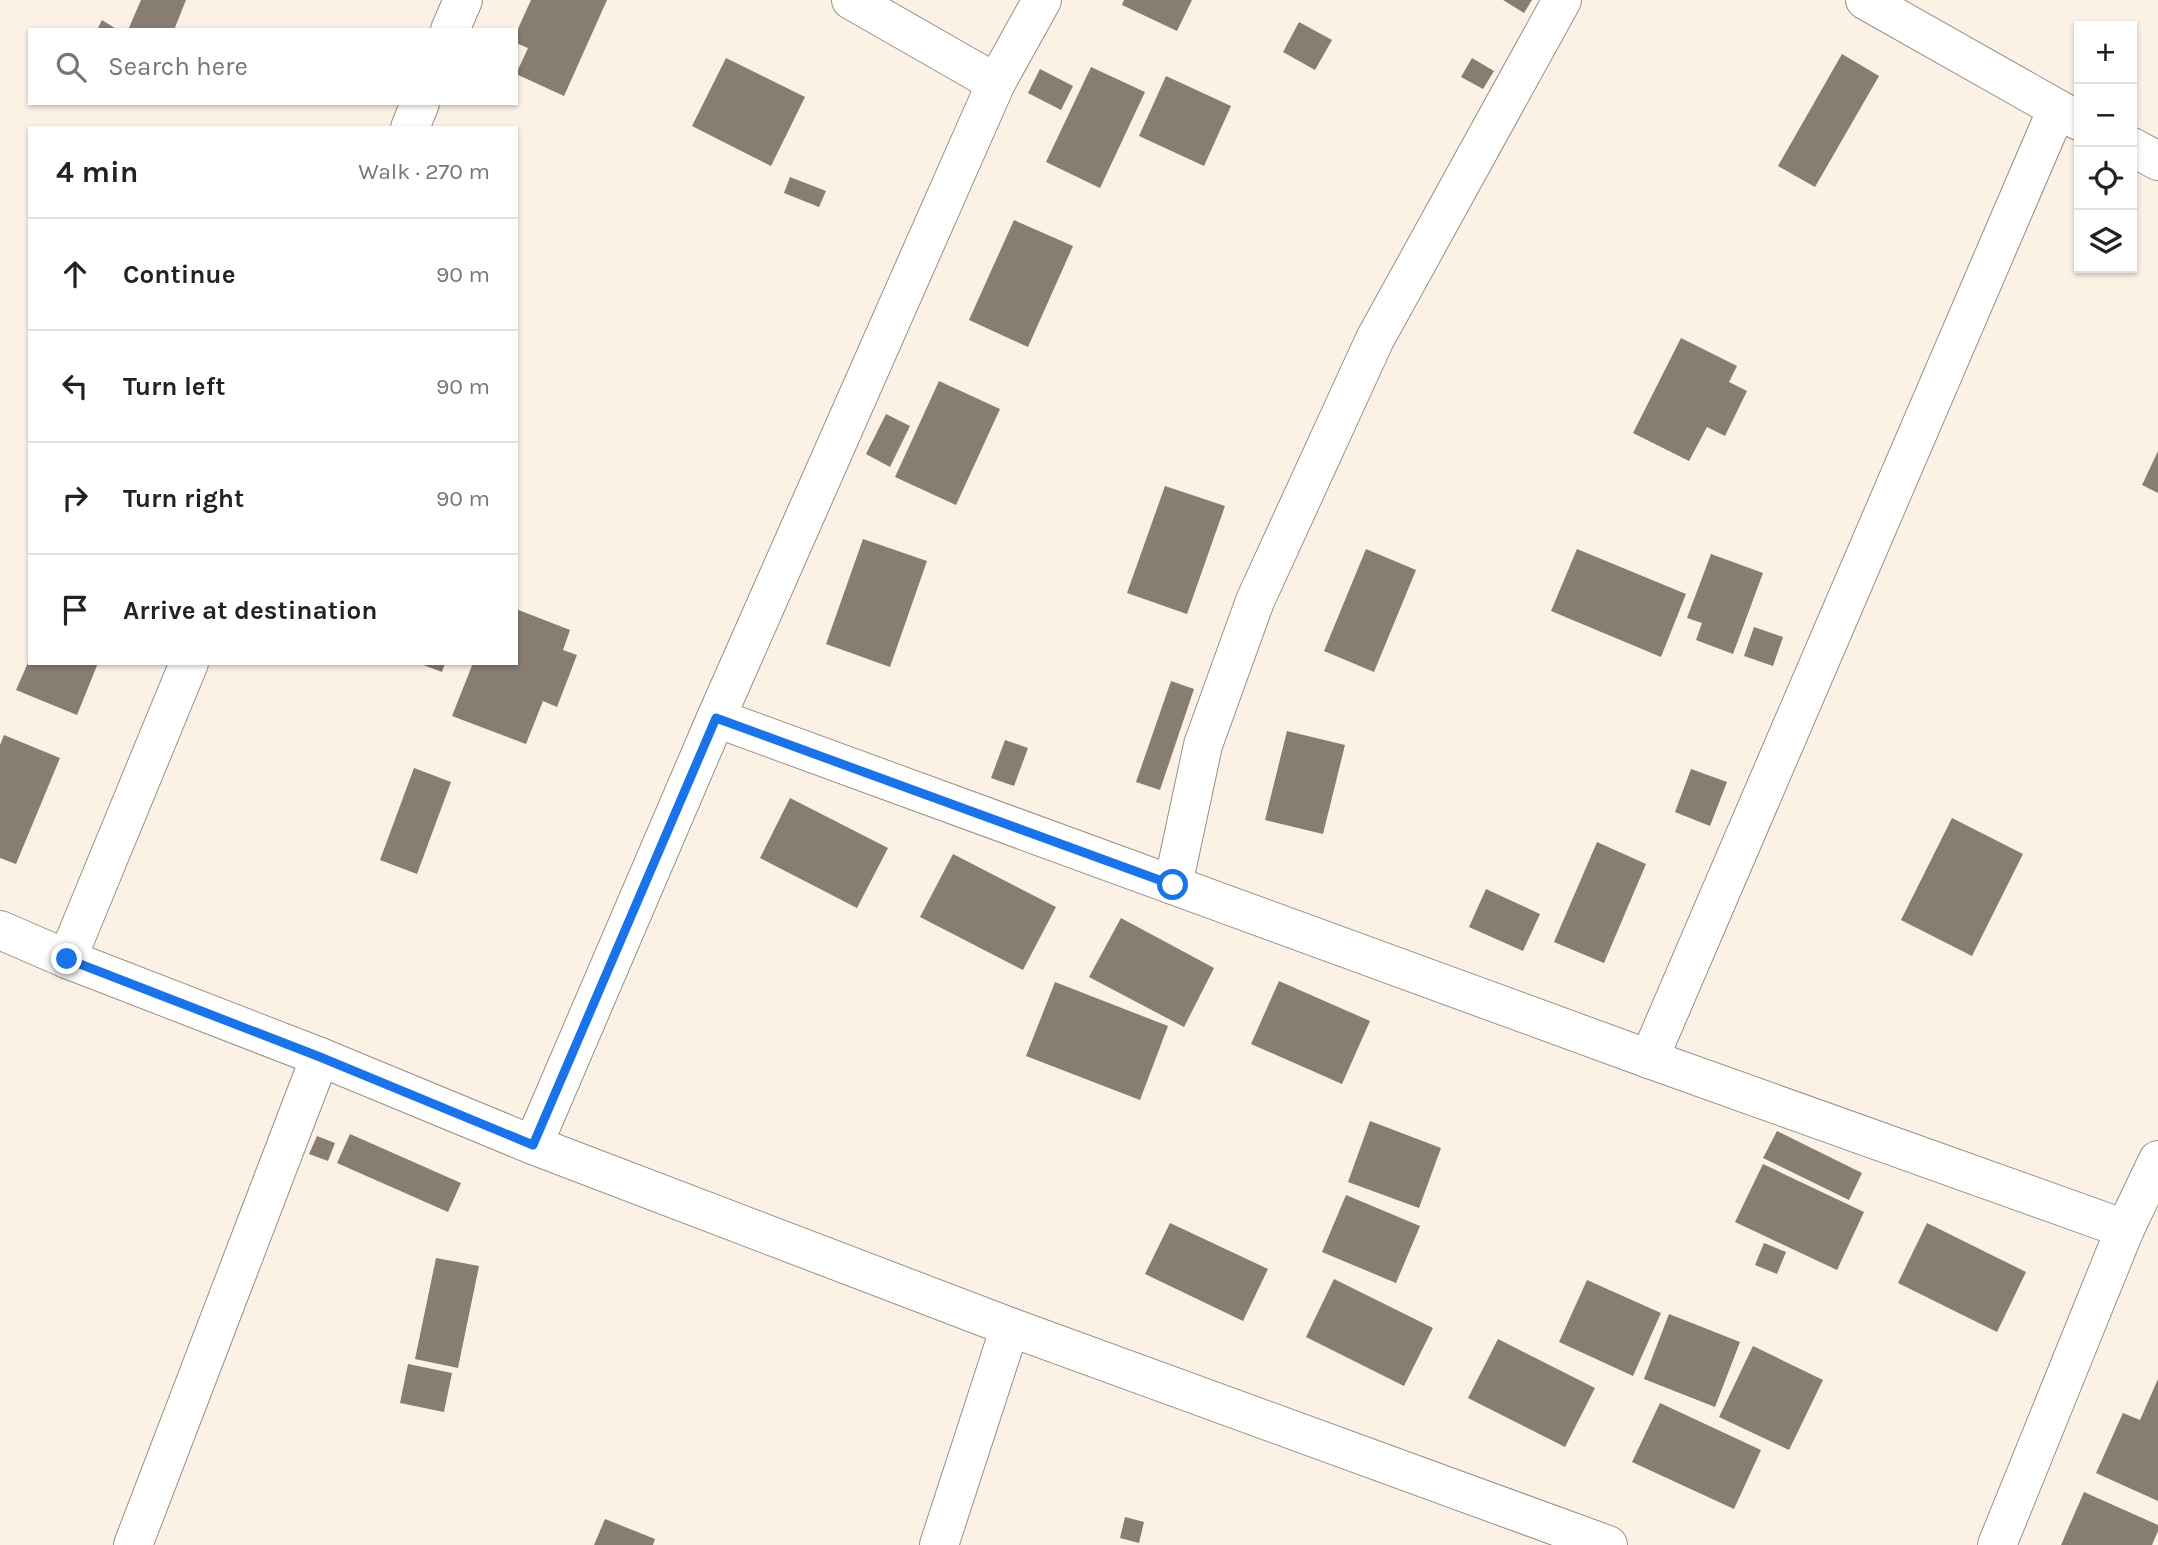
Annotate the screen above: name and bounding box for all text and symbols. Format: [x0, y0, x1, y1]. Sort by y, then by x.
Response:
map controls [2074, 21, 2137, 273]
button: + [2074, 21, 2137, 84]
search box [28, 28, 518, 105]
icon: search [52, 48, 90, 86]
text: Search here [108, 51, 248, 82]
button: − [2074, 84, 2137, 147]
button: locate [2074, 147, 2137, 210]
text: 4 min [56, 154, 138, 190]
text: Walk · 270 m [358, 158, 490, 185]
button: layers [2074, 210, 2137, 273]
icon: ahead [56, 255, 94, 293]
text: Continue [123, 259, 235, 290]
text: 90 m [436, 261, 490, 288]
icon: left [56, 367, 94, 405]
text: Turn left [123, 371, 225, 402]
text: 90 m [436, 373, 490, 400]
icon: right [56, 479, 94, 517]
text: Turn right [123, 483, 244, 514]
text: 90 m [436, 485, 490, 512]
icon: arrive [56, 591, 94, 629]
text: Arrive at destination [123, 595, 377, 626]
route start [1157, 869, 1188, 900]
route end [51, 943, 82, 974]

